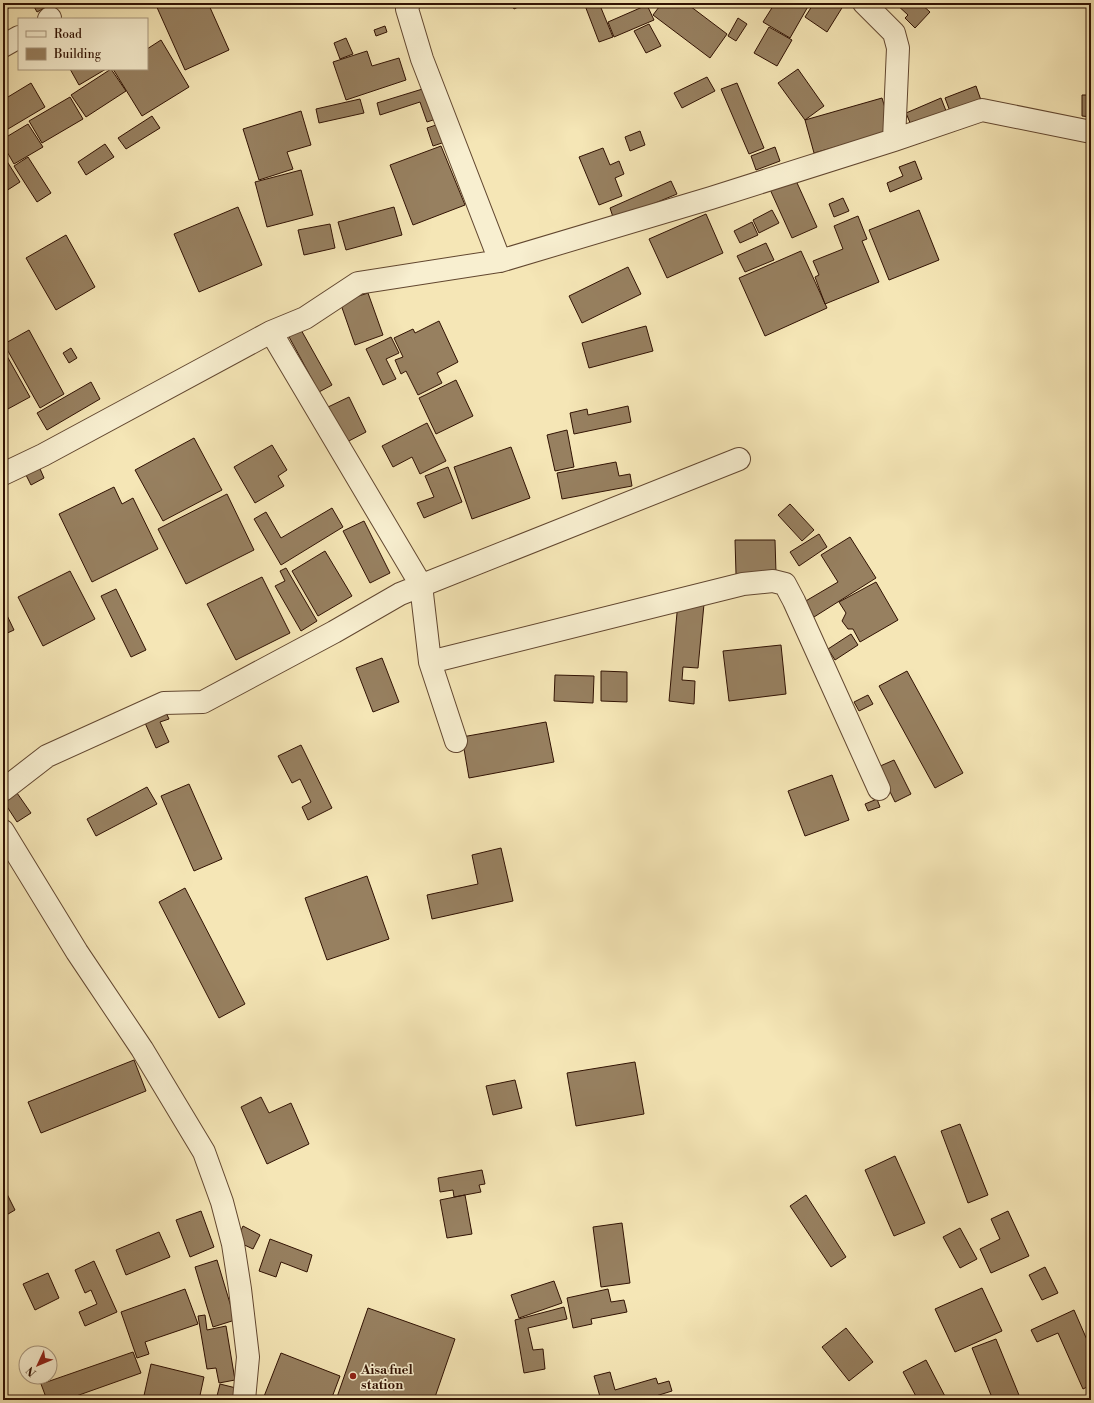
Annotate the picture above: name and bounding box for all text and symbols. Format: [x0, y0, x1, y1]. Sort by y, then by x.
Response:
legend [18, 18, 148, 70]
text: Road [54, 27, 82, 42]
text: Building [53, 47, 102, 62]
north arrow [18, 1345, 58, 1385]
place label: Aisa fuel station [360, 1362, 414, 1393]
text: N [23, 1363, 40, 1379]
marker: Aisa fuel station [348, 1371, 358, 1381]

